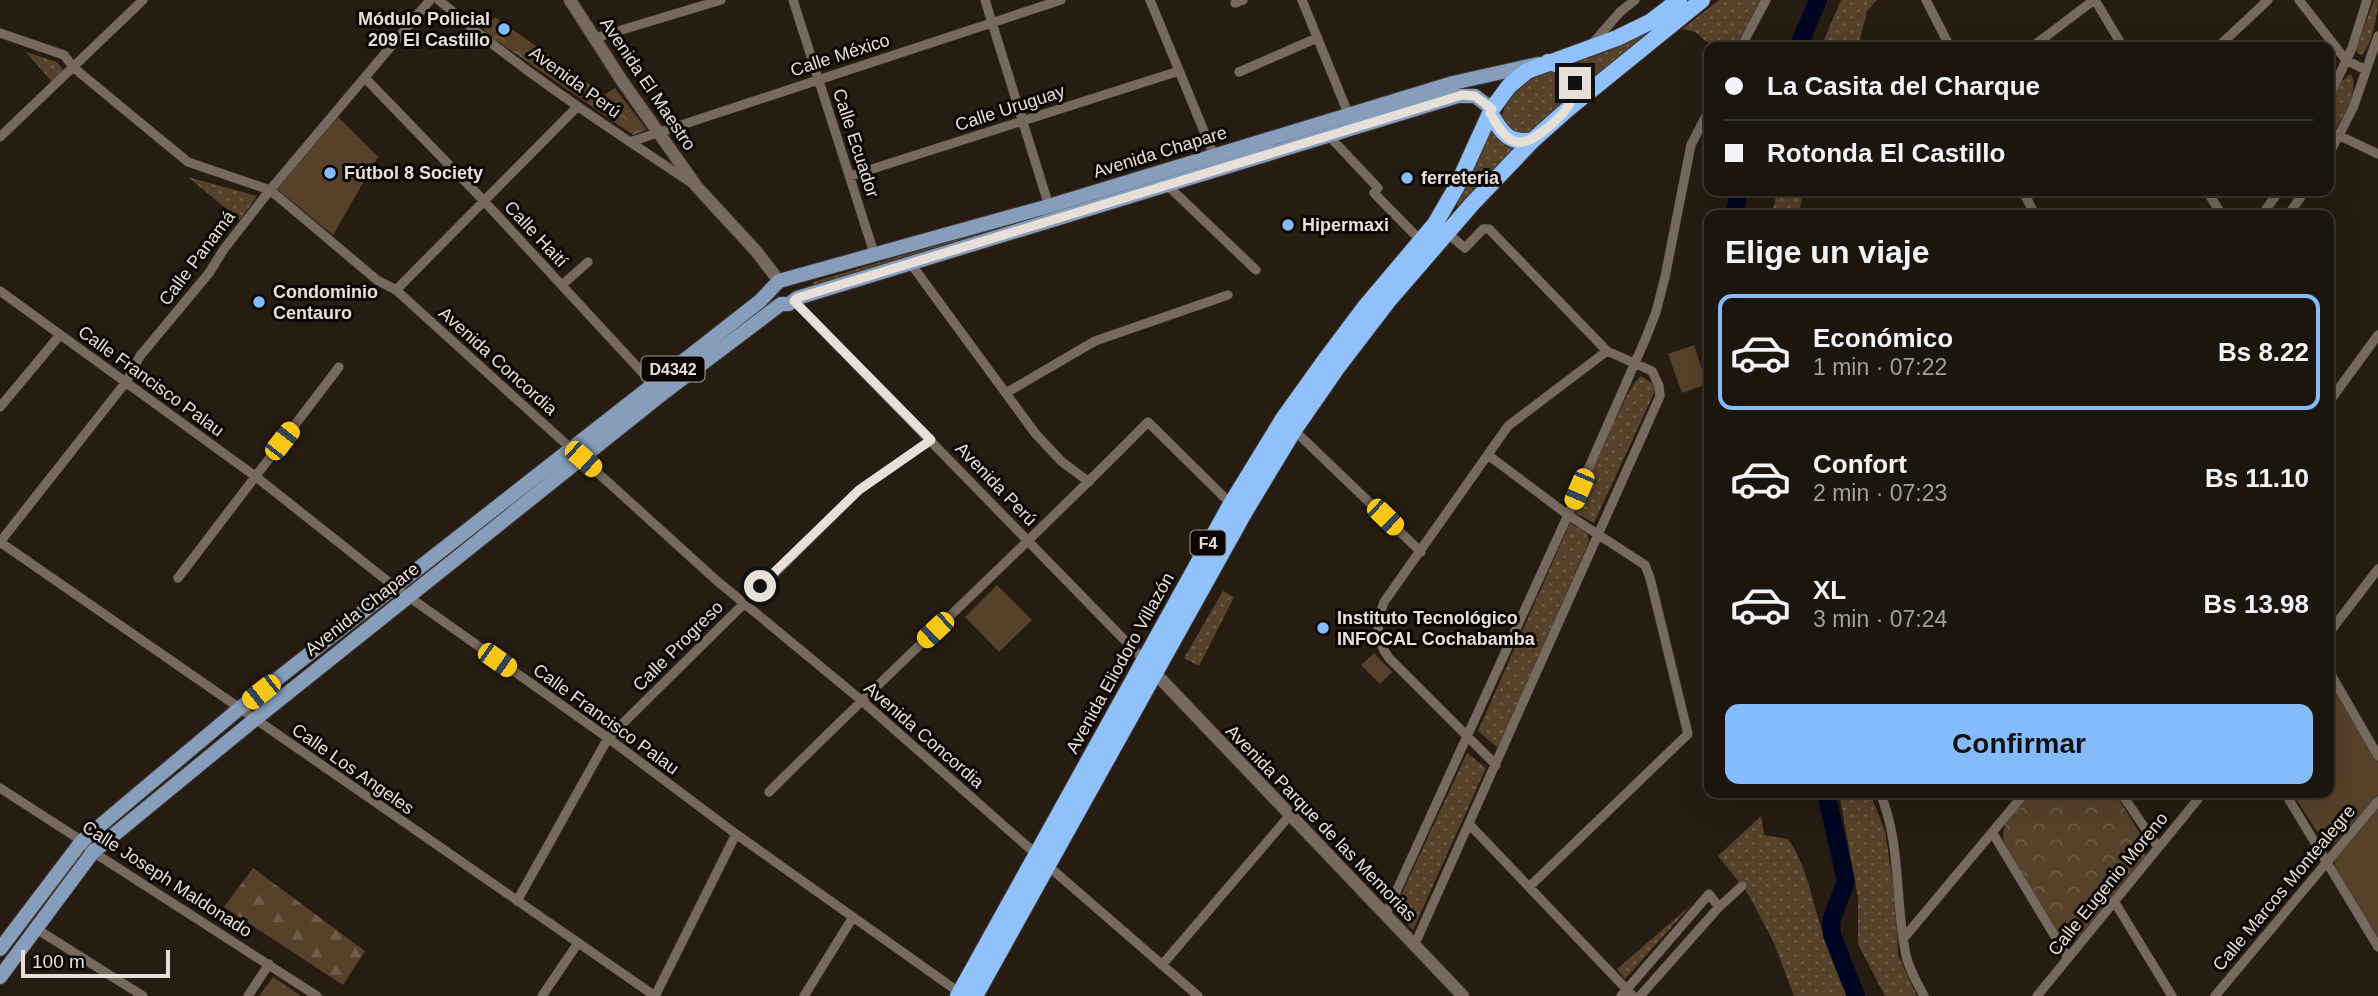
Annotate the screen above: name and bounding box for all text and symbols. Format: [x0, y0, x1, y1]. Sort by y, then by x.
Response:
place label: Módulo Policial 209 El Castillo [358, 9, 490, 50]
street label: Avenida El Maestro [596, 14, 700, 154]
marker: Módulo Policial 209 El Castillo [496, 21, 512, 37]
street label: Calle México [788, 30, 892, 80]
street label: Avenida Perú [526, 42, 624, 122]
route end [1559, 67, 1591, 99]
text: La Casita del Charque [1767, 71, 2040, 101]
street label: Calle Uruguay [953, 81, 1067, 135]
street label: Calle Ecuador [829, 86, 883, 200]
street label: Avenida Chapare [1091, 122, 1229, 182]
text: Rotonda El Castillo [1767, 138, 2005, 168]
place label: Fútbol 8 Society [344, 163, 483, 183]
marker: Fútbol 8 Society [322, 165, 338, 181]
place label: ferreteria [1421, 168, 1500, 188]
marker: ferreteria [1399, 170, 1415, 186]
street label: Calle Haití [500, 197, 572, 271]
street label: Calle Panamá [155, 206, 240, 309]
place label: Hipermaxi [1302, 215, 1389, 235]
marker: Hipermaxi [1280, 217, 1296, 233]
text: Elige un viaje [1725, 234, 1930, 270]
place label: Condominio Centauro [273, 282, 378, 323]
marker: Condominio Centauro [251, 294, 267, 310]
street label: Avenida Concordia [435, 303, 562, 420]
street label: Calle Francisco Palau [74, 321, 228, 441]
icon: car [1729, 321, 1792, 384]
text: Económico [1813, 323, 1953, 353]
text: Bs 8.22 [2218, 337, 2309, 367]
text: 1 min · 07:22 [1813, 354, 1947, 380]
road number: D4342 [642, 356, 704, 382]
car [261, 418, 304, 464]
car [561, 437, 606, 481]
street label: Avenida Perú [951, 438, 1041, 530]
icon: car [1729, 447, 1792, 510]
text: Confort [1813, 449, 1907, 479]
text: Bs 11.10 [2205, 463, 2309, 493]
car [1562, 466, 1597, 512]
text: 2 min · 07:23 [1813, 480, 1947, 506]
car [1363, 495, 1408, 539]
road number: F4 [1190, 530, 1226, 556]
street label: Avenida Chapare [301, 558, 423, 660]
street label: Avenida Eliodoro Villazón [1062, 569, 1178, 757]
route start [744, 570, 776, 602]
icon: car [1729, 573, 1792, 636]
text: XL [1813, 575, 1846, 605]
text: Bs 13.98 [2203, 589, 2309, 619]
street label: Calle Progreso [629, 597, 727, 695]
text: 3 min · 07:24 [1813, 606, 1947, 632]
car [913, 608, 958, 652]
place label: Instituto Tecnológico INFOCAL Cochabamba [1337, 608, 1536, 649]
marker: Instituto Tecnológico INFOCAL Cochabamba [1315, 620, 1331, 636]
car [474, 639, 521, 681]
street label: Calle Francisco Palau [529, 659, 683, 779]
car [238, 671, 285, 713]
street label: Avenida Concordia [860, 678, 989, 793]
button: Confirmar [1725, 704, 2313, 784]
street label: Calle Los Angeles [288, 719, 418, 819]
street label: Avenida Parque de las Memorias [1222, 721, 1420, 925]
street label: Calle Marcos Montealegre [2209, 801, 2359, 975]
street label: Calle Eugenio Moreno [2044, 808, 2172, 960]
street label: Calle Joseph Maldonado [78, 817, 256, 941]
scale bar [21, 947, 170, 979]
text: 100 m [32, 951, 85, 972]

